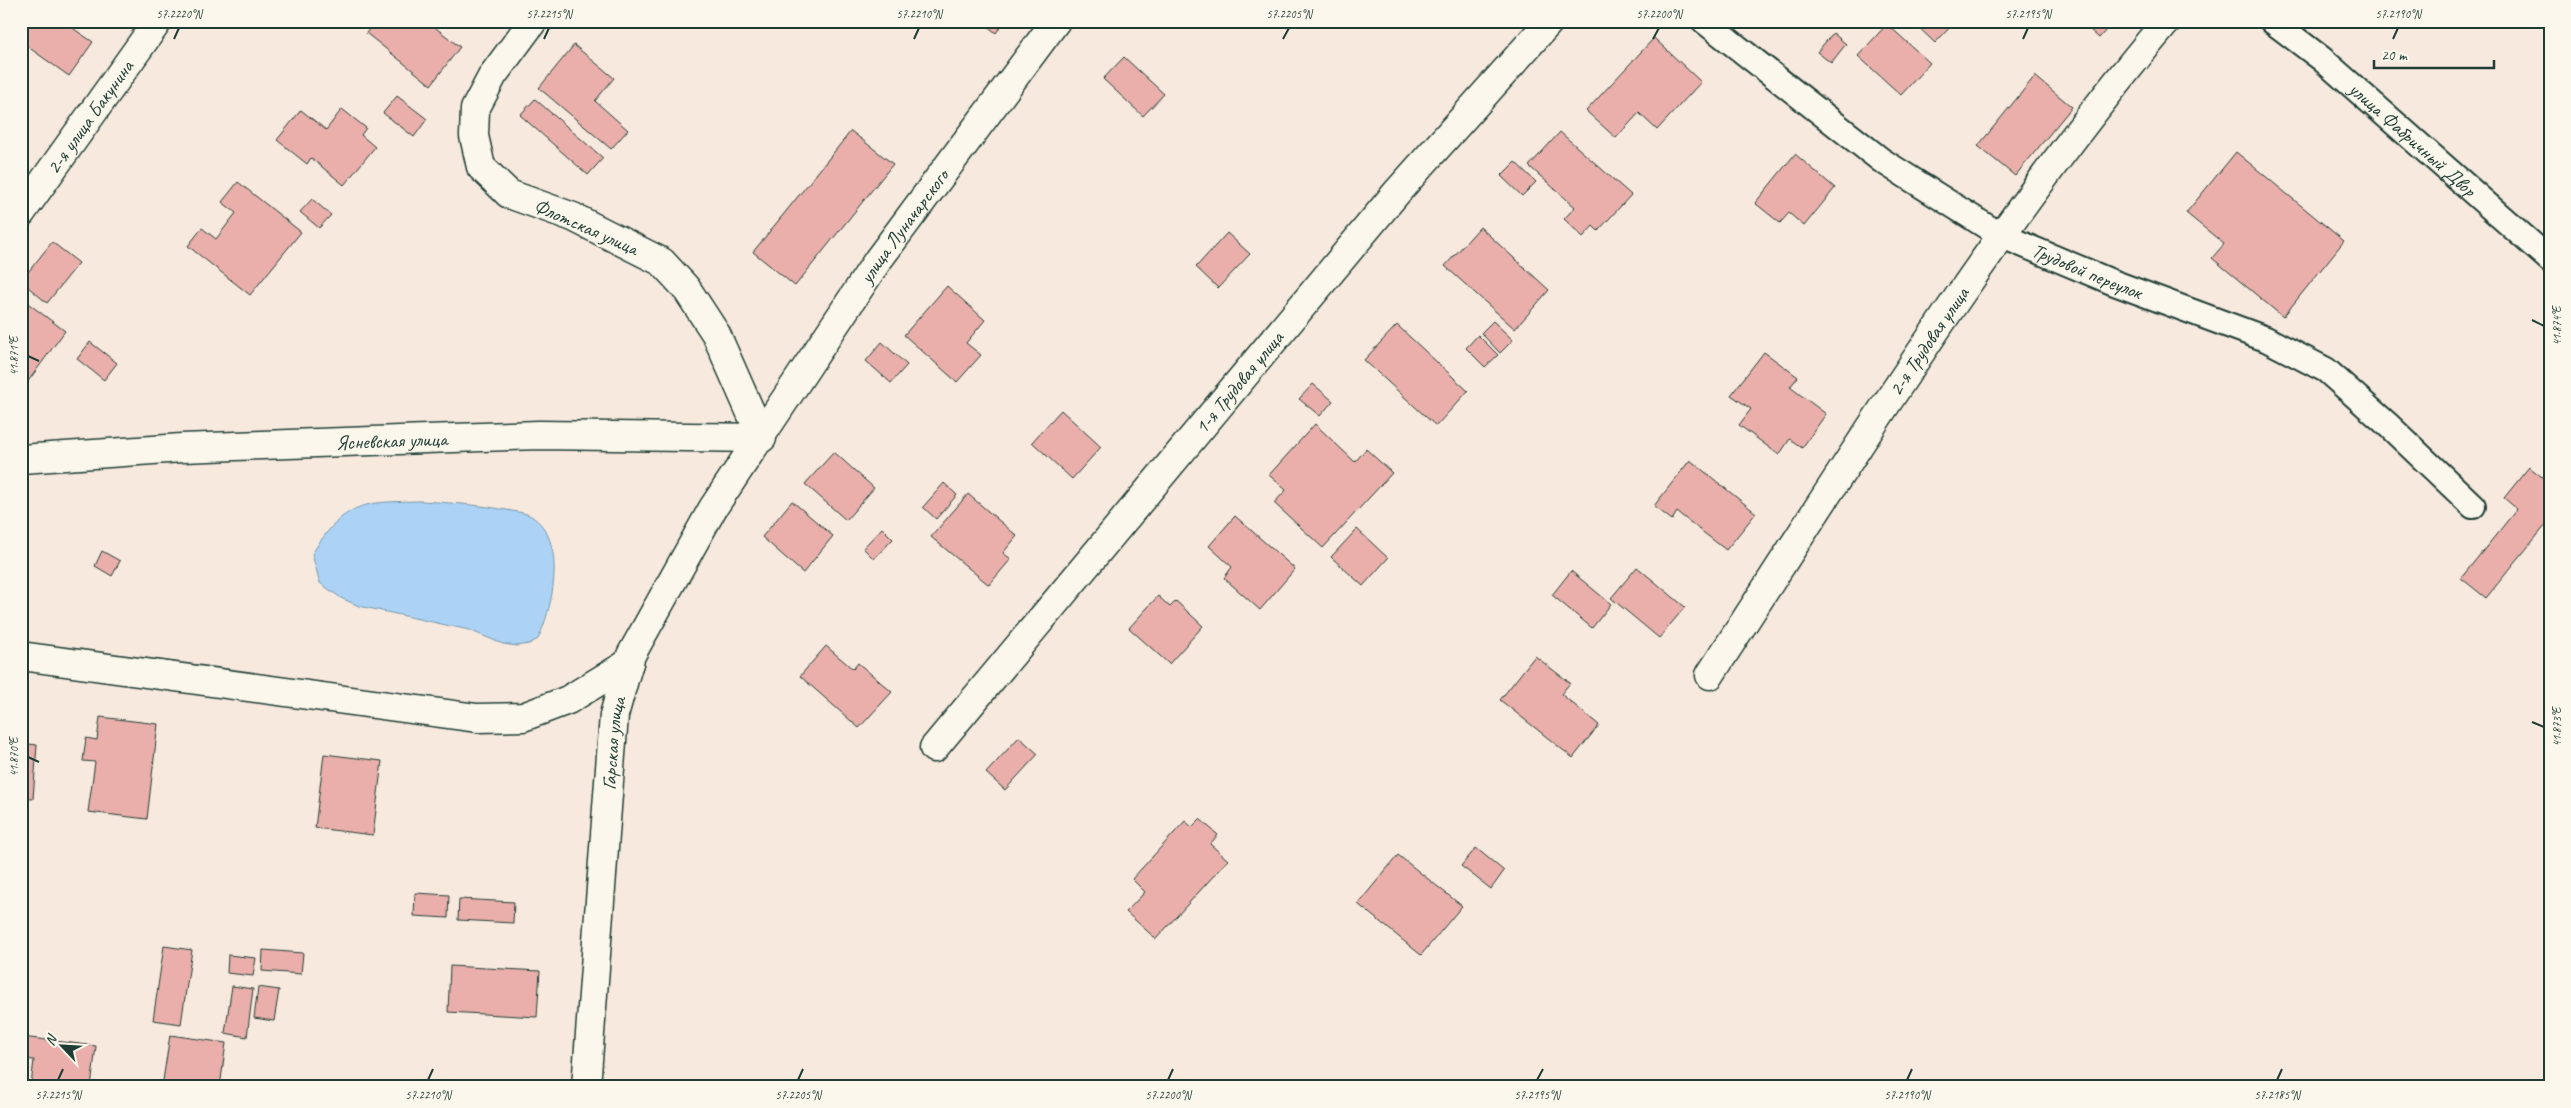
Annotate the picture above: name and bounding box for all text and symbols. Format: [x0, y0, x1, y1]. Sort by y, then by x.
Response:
text: 57.2220°N [156, 6, 203, 22]
text: 57.2215°N [526, 6, 573, 22]
text: 57.2210°N [896, 6, 943, 22]
text: 57.2205°N [1266, 6, 1313, 22]
text: 57.2200°N [1636, 6, 1683, 22]
text: 57.2195°N [2005, 6, 2052, 22]
text: 57.2190°N [2375, 6, 2422, 22]
scale bar [2374, 38, 2494, 70]
text: 20 m [2381, 46, 2408, 65]
street label: 2-я улица Бакунина [40, 54, 140, 179]
street label: улица Фабричный Двор [2343, 76, 2483, 203]
street label: улица Луначарского [853, 163, 955, 289]
street label: Флотская улица [530, 193, 644, 262]
street label: Трудовой переулок [2028, 237, 2147, 305]
street label: 2-я Трудовая улица [1883, 280, 1975, 400]
text: 41.874°E [2549, 305, 2565, 346]
street label: 1-я Трудовая улица [1189, 324, 1290, 439]
text: 41.871°E [6, 335, 22, 376]
street label: Ясневская улица [335, 426, 449, 455]
street label: Гарская улица [596, 692, 632, 791]
text: 41.873°E [2549, 706, 2565, 747]
text: 41.870°E [6, 736, 22, 777]
north arrow [38, 1020, 88, 1070]
text: N [41, 1031, 61, 1048]
text: 57.2215°N [35, 1087, 82, 1103]
text: 57.2210°N [405, 1087, 452, 1103]
text: 57.2205°N [775, 1087, 822, 1103]
text: 57.2200°N [1145, 1087, 1192, 1103]
text: 57.2195°N [1514, 1087, 1561, 1103]
text: 57.2190°N [1884, 1087, 1931, 1103]
text: 57.2185°N [2254, 1087, 2301, 1103]

